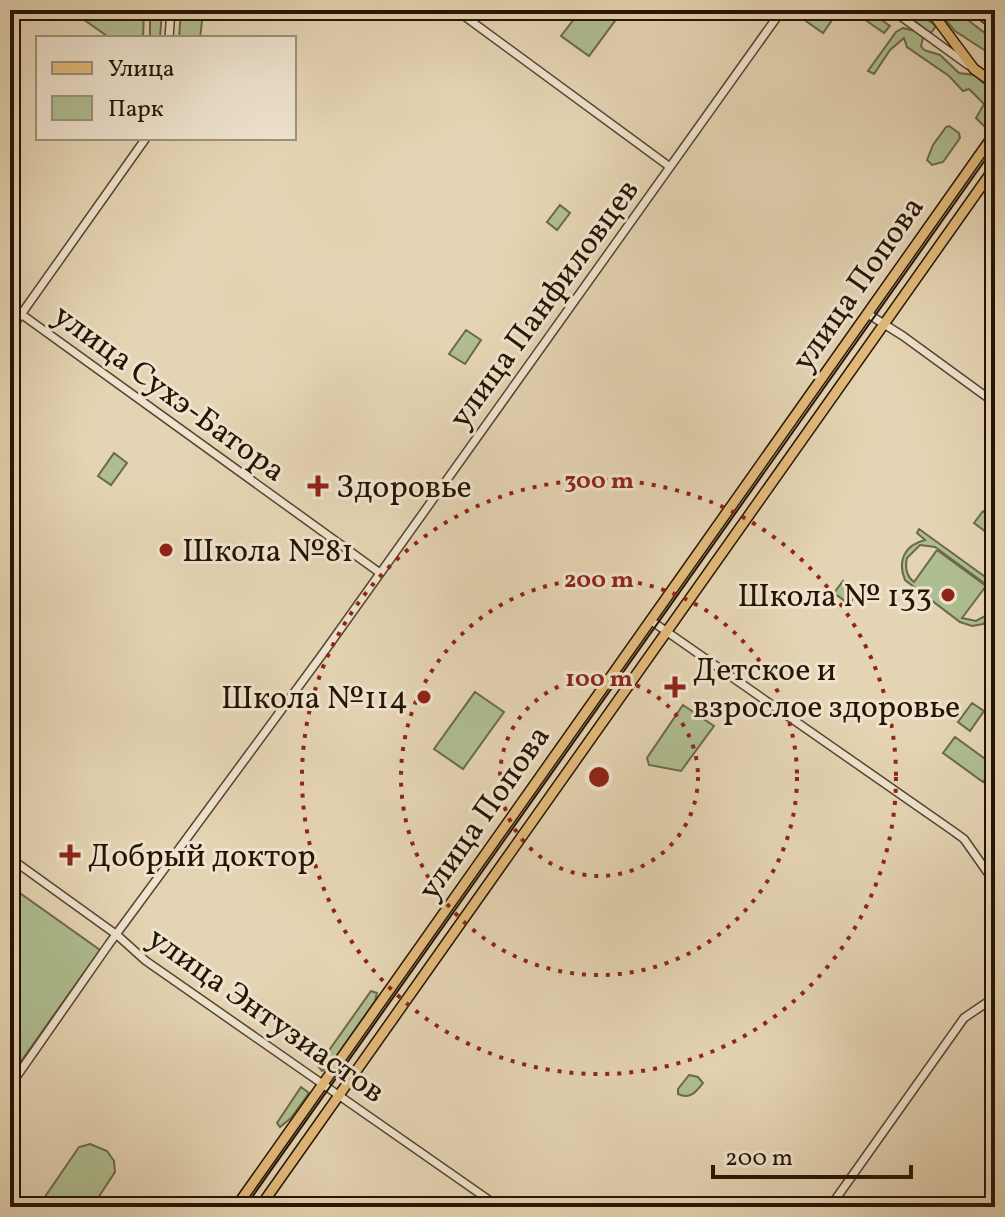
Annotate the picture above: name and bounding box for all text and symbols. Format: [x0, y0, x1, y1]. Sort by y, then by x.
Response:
legend [36, 36, 296, 140]
text: Улица [108, 53, 175, 87]
text: Парк [108, 93, 164, 127]
street label: улица Панфиловцев [440, 171, 651, 438]
street label: улица Попова [783, 189, 936, 381]
street label: улица Сухэ-Батора [43, 295, 293, 494]
text: 300 m [564, 465, 634, 499]
place label: Здоровье [336, 467, 472, 511]
marker: Здоровье [307, 475, 329, 497]
place label: Школа №81 [182, 531, 354, 575]
marker: Школа №81 [157, 541, 175, 559]
text: 200 m [564, 564, 634, 598]
place label: Школа № 133 [738, 576, 932, 620]
marker: Школа № 133 [939, 586, 957, 604]
place label: Детское и взрослое здоровье [693, 650, 960, 731]
text: 100 m [565, 663, 633, 697]
marker: Детское и взрослое здоровье [664, 676, 686, 698]
place label: Школа №114 [221, 678, 408, 722]
marker: Школа №114 [415, 688, 433, 706]
street label: улица Попова [409, 718, 562, 910]
centre of rings [585, 763, 613, 791]
place label: Добрый доктор [88, 836, 316, 880]
marker: Добрый доктор [59, 844, 81, 866]
street label: улица Энтузиастов [138, 918, 393, 1115]
scale bar [713, 1129, 911, 1179]
text: 200 m [725, 1142, 793, 1176]

